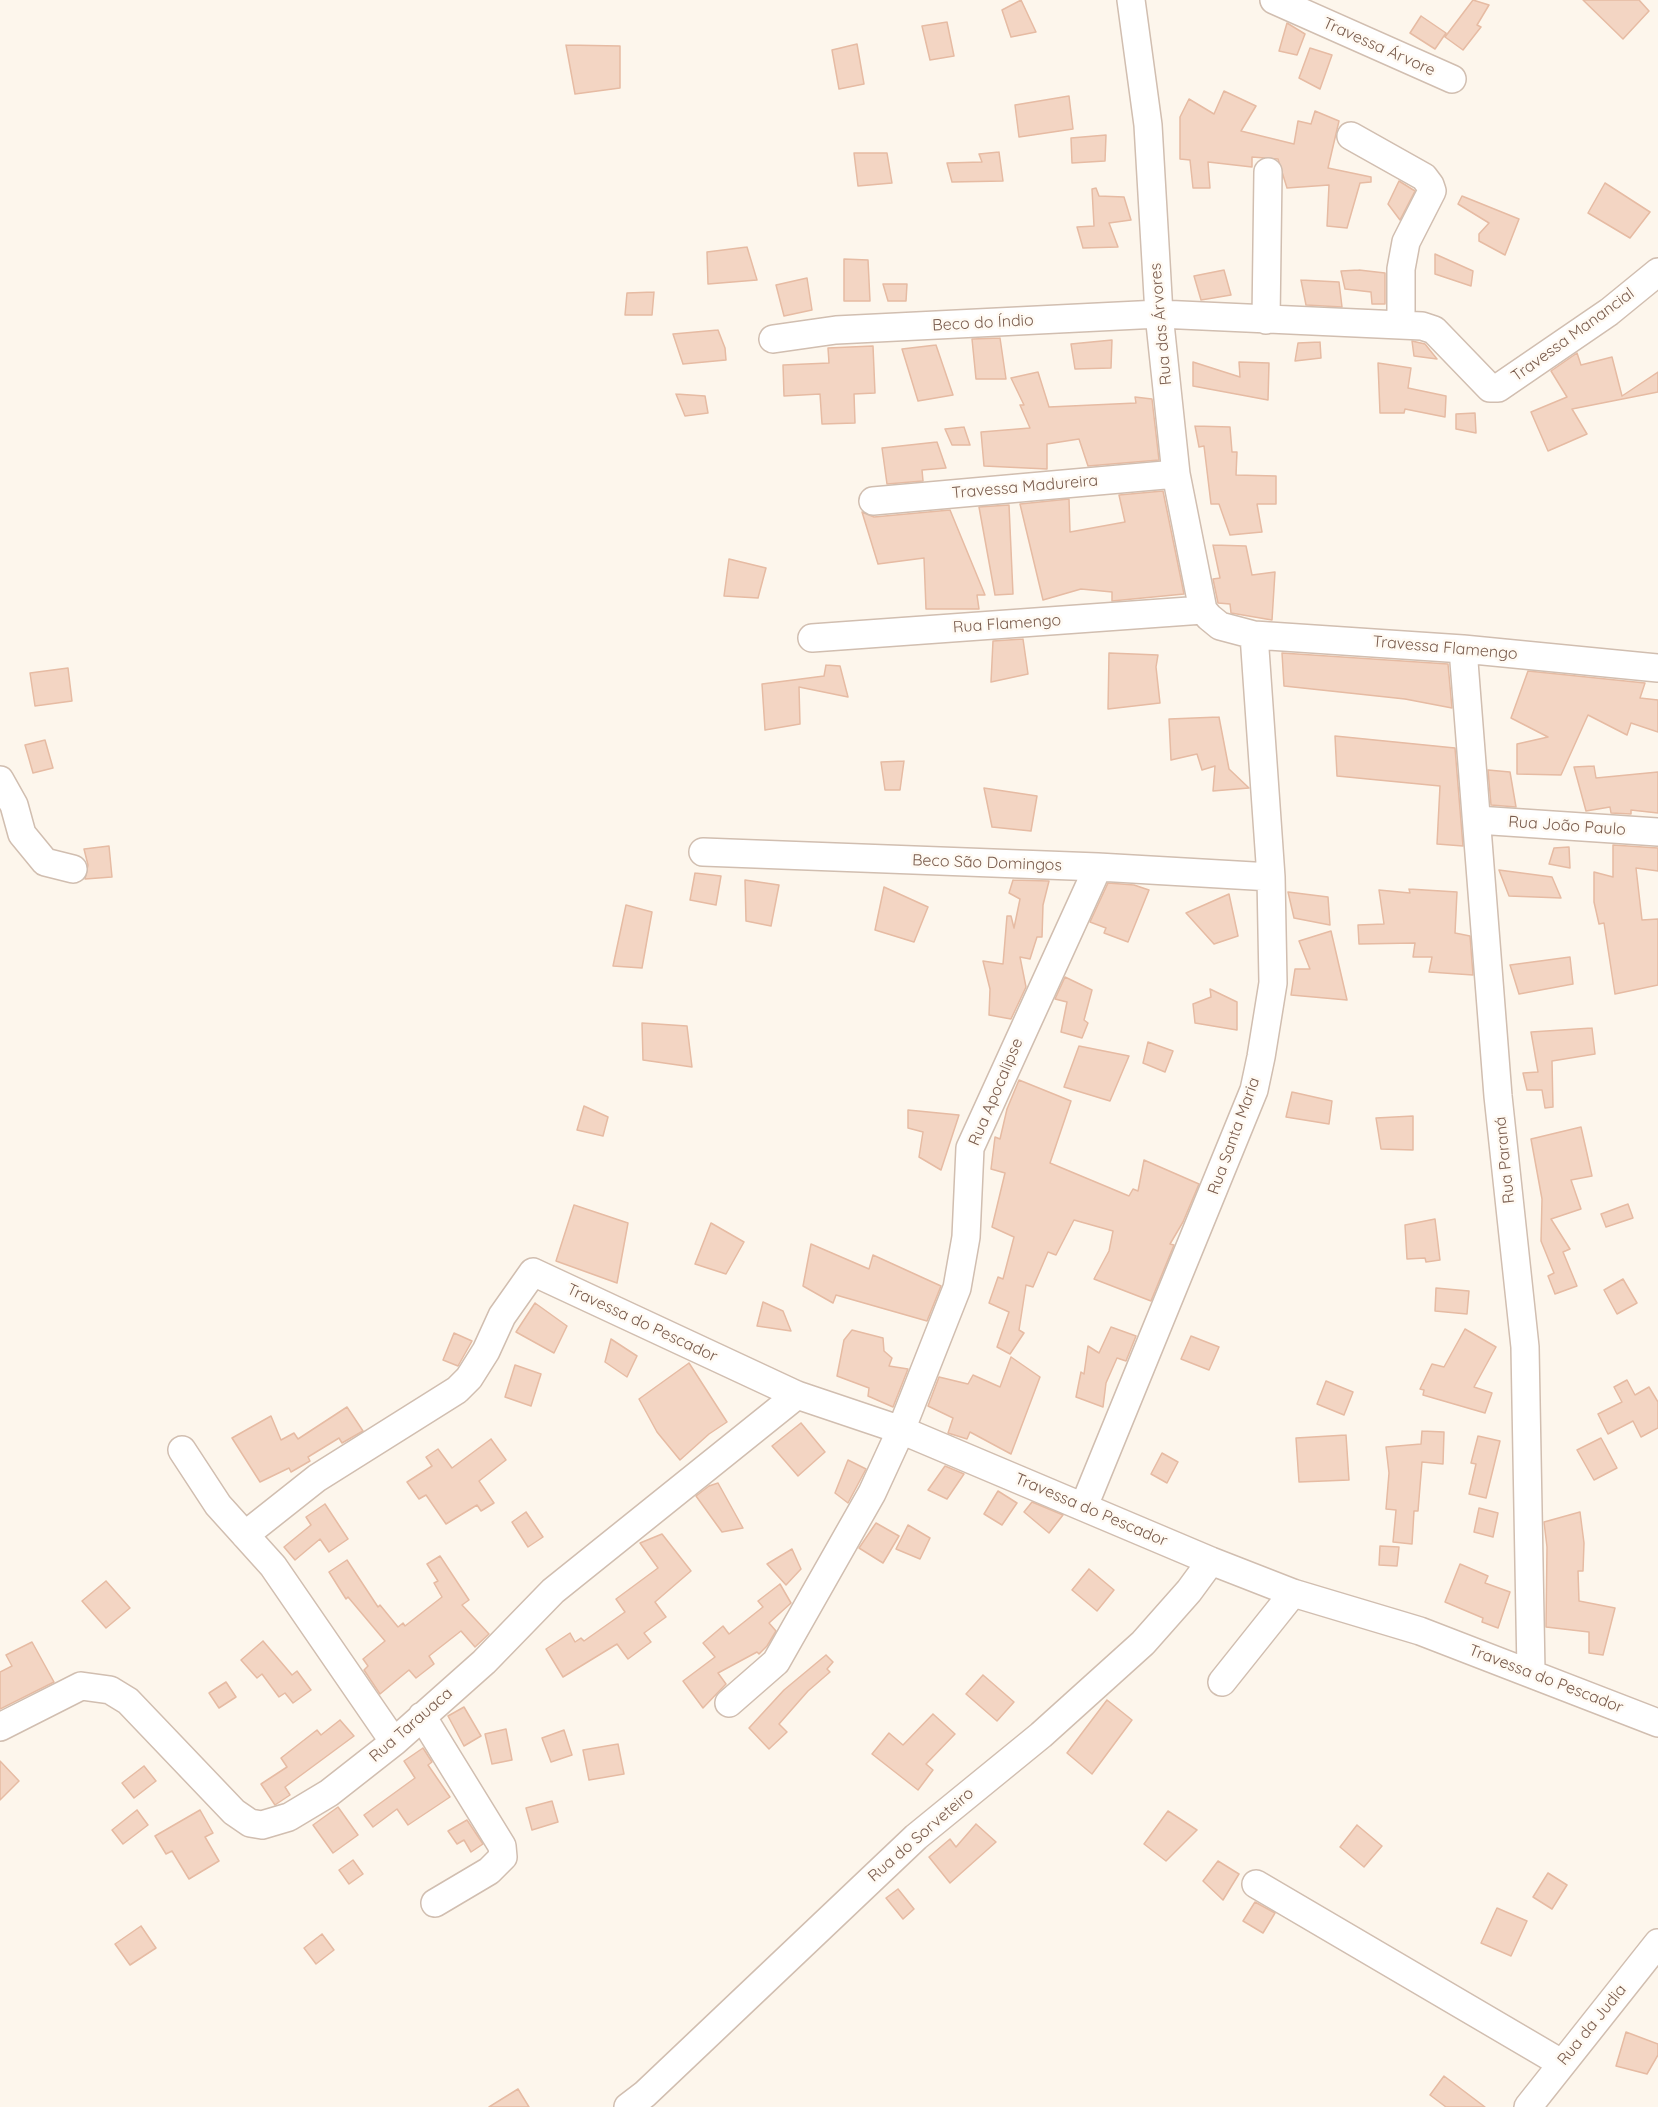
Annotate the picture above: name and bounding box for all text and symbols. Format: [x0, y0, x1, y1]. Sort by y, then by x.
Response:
street label: Travessa Árvore [1320, 14, 1438, 80]
street label: Rua das Árvores [1146, 262, 1176, 386]
street label: Travessa Manancial [1508, 284, 1638, 386]
street label: Beco do Índio [932, 311, 1034, 335]
street label: Travessa Madureira [951, 471, 1099, 503]
street label: Rua Flamengo [952, 611, 1062, 637]
street label: Travessa Flamengo [1372, 632, 1518, 664]
street label: Rua João Paulo [1508, 812, 1626, 840]
street label: Beco São Domingos [912, 851, 1062, 875]
street label: Rua Apocalipse [965, 1035, 1027, 1149]
street label: Rua Santa Maria [1204, 1075, 1264, 1197]
street label: Rua Paraná [1491, 1115, 1519, 1205]
street label: Travessa do Pescador [564, 1280, 720, 1366]
street label: Travessa do Pescador [1012, 1469, 1170, 1551]
street label: Travessa do Pescador [1466, 1641, 1626, 1717]
street label: Rua Tarauaca [366, 1684, 456, 1766]
street label: Rua do Sorveteiro [864, 1784, 978, 1886]
street label: Rua da Judia [1554, 1981, 1630, 2069]

